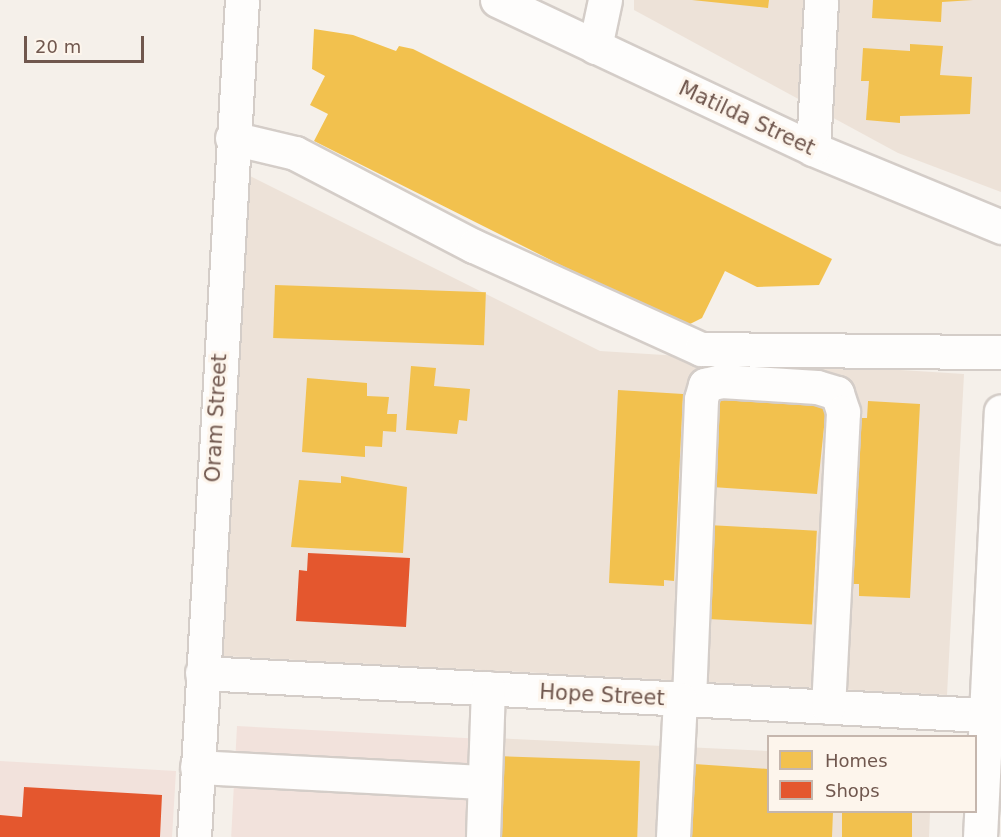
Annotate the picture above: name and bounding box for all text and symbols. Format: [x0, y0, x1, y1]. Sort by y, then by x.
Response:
scale bar [27, 24, 147, 62]
text: 20 m [35, 36, 81, 57]
street label: Matilda Street [675, 75, 819, 161]
street label: Oram Street [200, 353, 232, 483]
street label: Hope Street [539, 679, 665, 711]
legend [767, 735, 977, 813]
text: Homes [825, 750, 888, 771]
text: Shops [825, 780, 880, 801]

